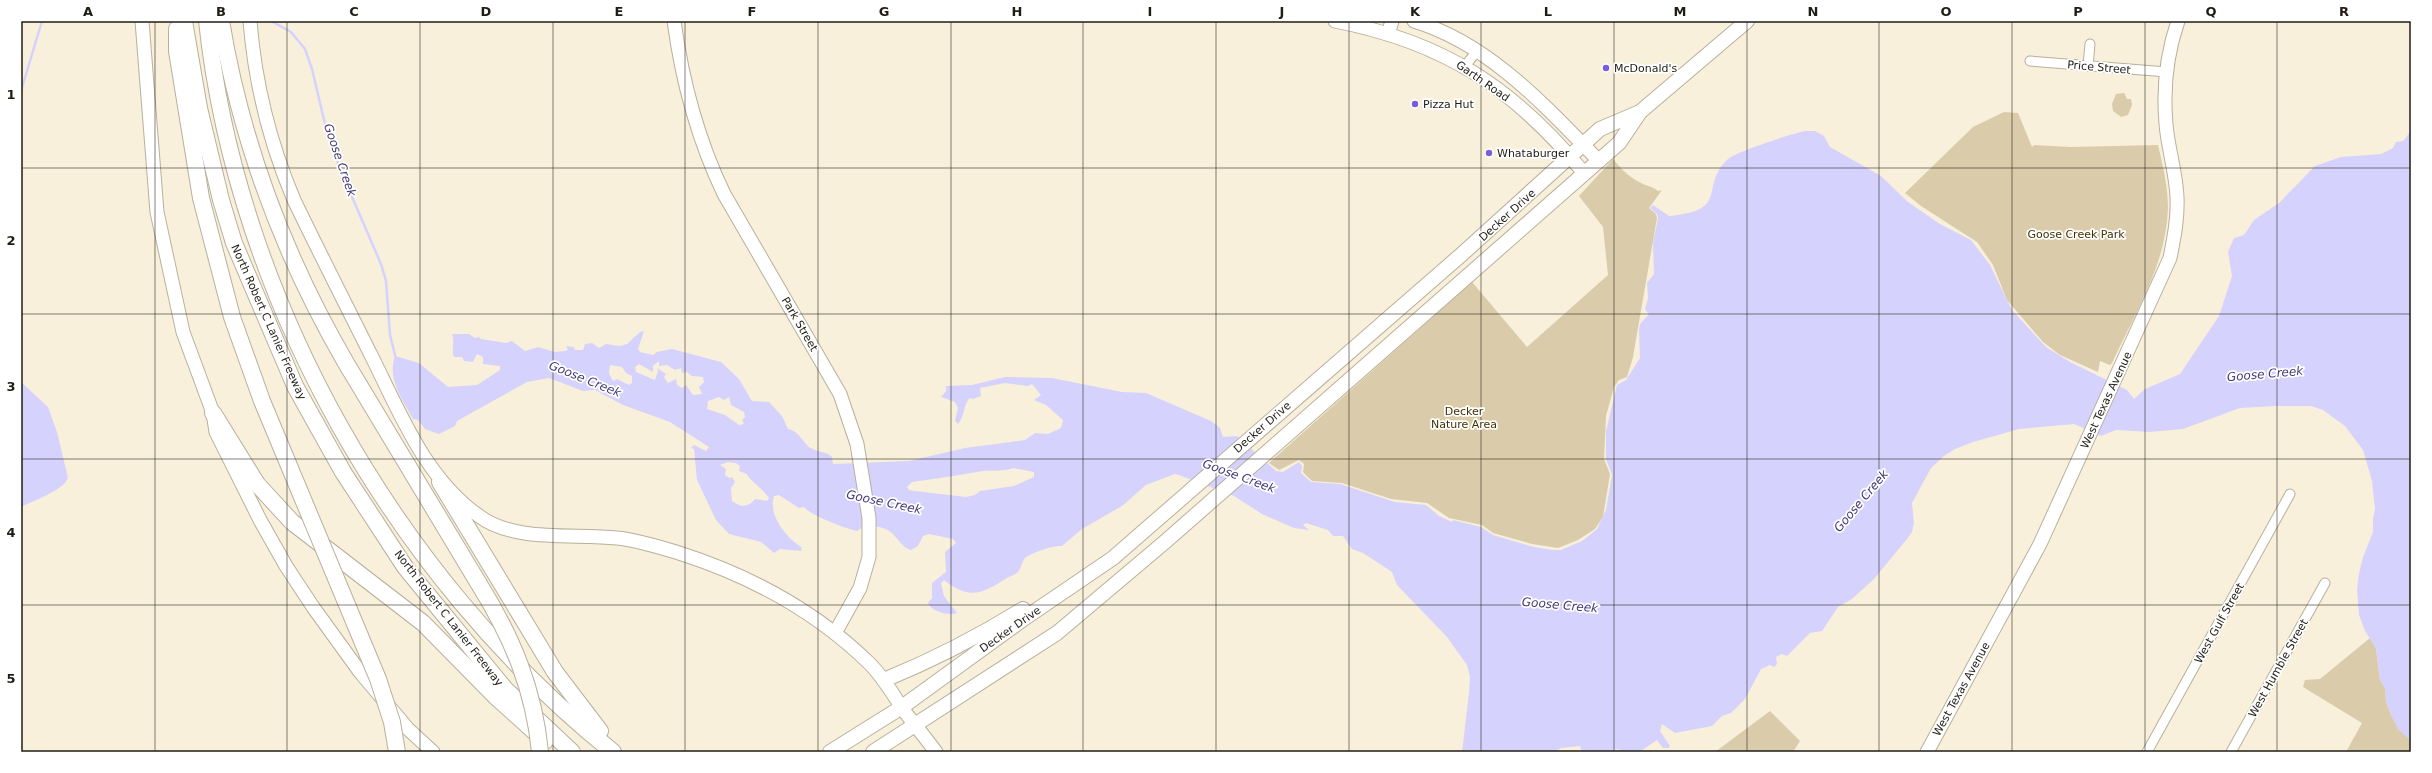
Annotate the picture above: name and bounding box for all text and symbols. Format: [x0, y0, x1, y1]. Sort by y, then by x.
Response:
text: A [83, 4, 93, 19]
text: B [216, 4, 226, 19]
text: C [349, 4, 359, 19]
text: D [481, 4, 492, 19]
text: E [615, 4, 623, 19]
text: F [748, 4, 756, 19]
text: G [879, 4, 889, 19]
text: H [1012, 4, 1022, 19]
text: I [1148, 4, 1152, 19]
text: J [1279, 4, 1284, 19]
text: K [1410, 4, 1421, 19]
text: L [1544, 4, 1552, 19]
text: M [1674, 4, 1686, 19]
text: N [1808, 4, 1818, 19]
text: O [1940, 4, 1952, 19]
text: P [2073, 4, 2083, 19]
text: Q [2205, 4, 2217, 19]
text: R [2339, 4, 2349, 19]
street label: Garth Road [1454, 58, 1512, 105]
street label: Price Street [2067, 58, 2132, 77]
place label: McDonald's [1614, 62, 1678, 75]
marker: McDonald's [1601, 63, 1611, 73]
text: 1 [6, 87, 16, 102]
place label: Pizza Hut [1423, 98, 1474, 111]
marker: Pizza Hut [1410, 99, 1420, 109]
water label: Goose Creek [321, 122, 359, 199]
place label: Whataburger [1497, 147, 1570, 160]
marker: Whataburger [1484, 148, 1494, 158]
street label: Decker Drive [1476, 187, 1538, 244]
park label: Goose Creek Park [2027, 228, 2125, 241]
text: 2 [6, 233, 16, 248]
street label: North Robert C Lanier Freeway [228, 243, 309, 402]
street label: Park Street [779, 295, 821, 354]
street label: West Texas Avenue [2078, 350, 2135, 451]
water label: Goose Creek [547, 358, 624, 400]
water label: Goose Creek [2226, 364, 2305, 384]
text: 3 [6, 379, 16, 394]
street label: Decker Drive [1231, 399, 1294, 456]
park label: Decker Nature Area [1431, 405, 1497, 431]
water label: Goose Creek [1201, 456, 1278, 496]
water label: Goose Creek [1831, 466, 1892, 535]
water label: Goose Creek [845, 487, 924, 517]
text: 4 [6, 525, 16, 540]
street label: North Robert C Lanier Freeway [392, 548, 506, 689]
street label: West Gulf Street [2192, 580, 2247, 666]
water label: Goose Creek [1521, 595, 1600, 615]
street label: Decker Drive [977, 603, 1043, 655]
street label: West Humble Street [2246, 616, 2311, 720]
street label: West Texas Avenue [1930, 640, 1993, 738]
text: 5 [6, 671, 16, 686]

